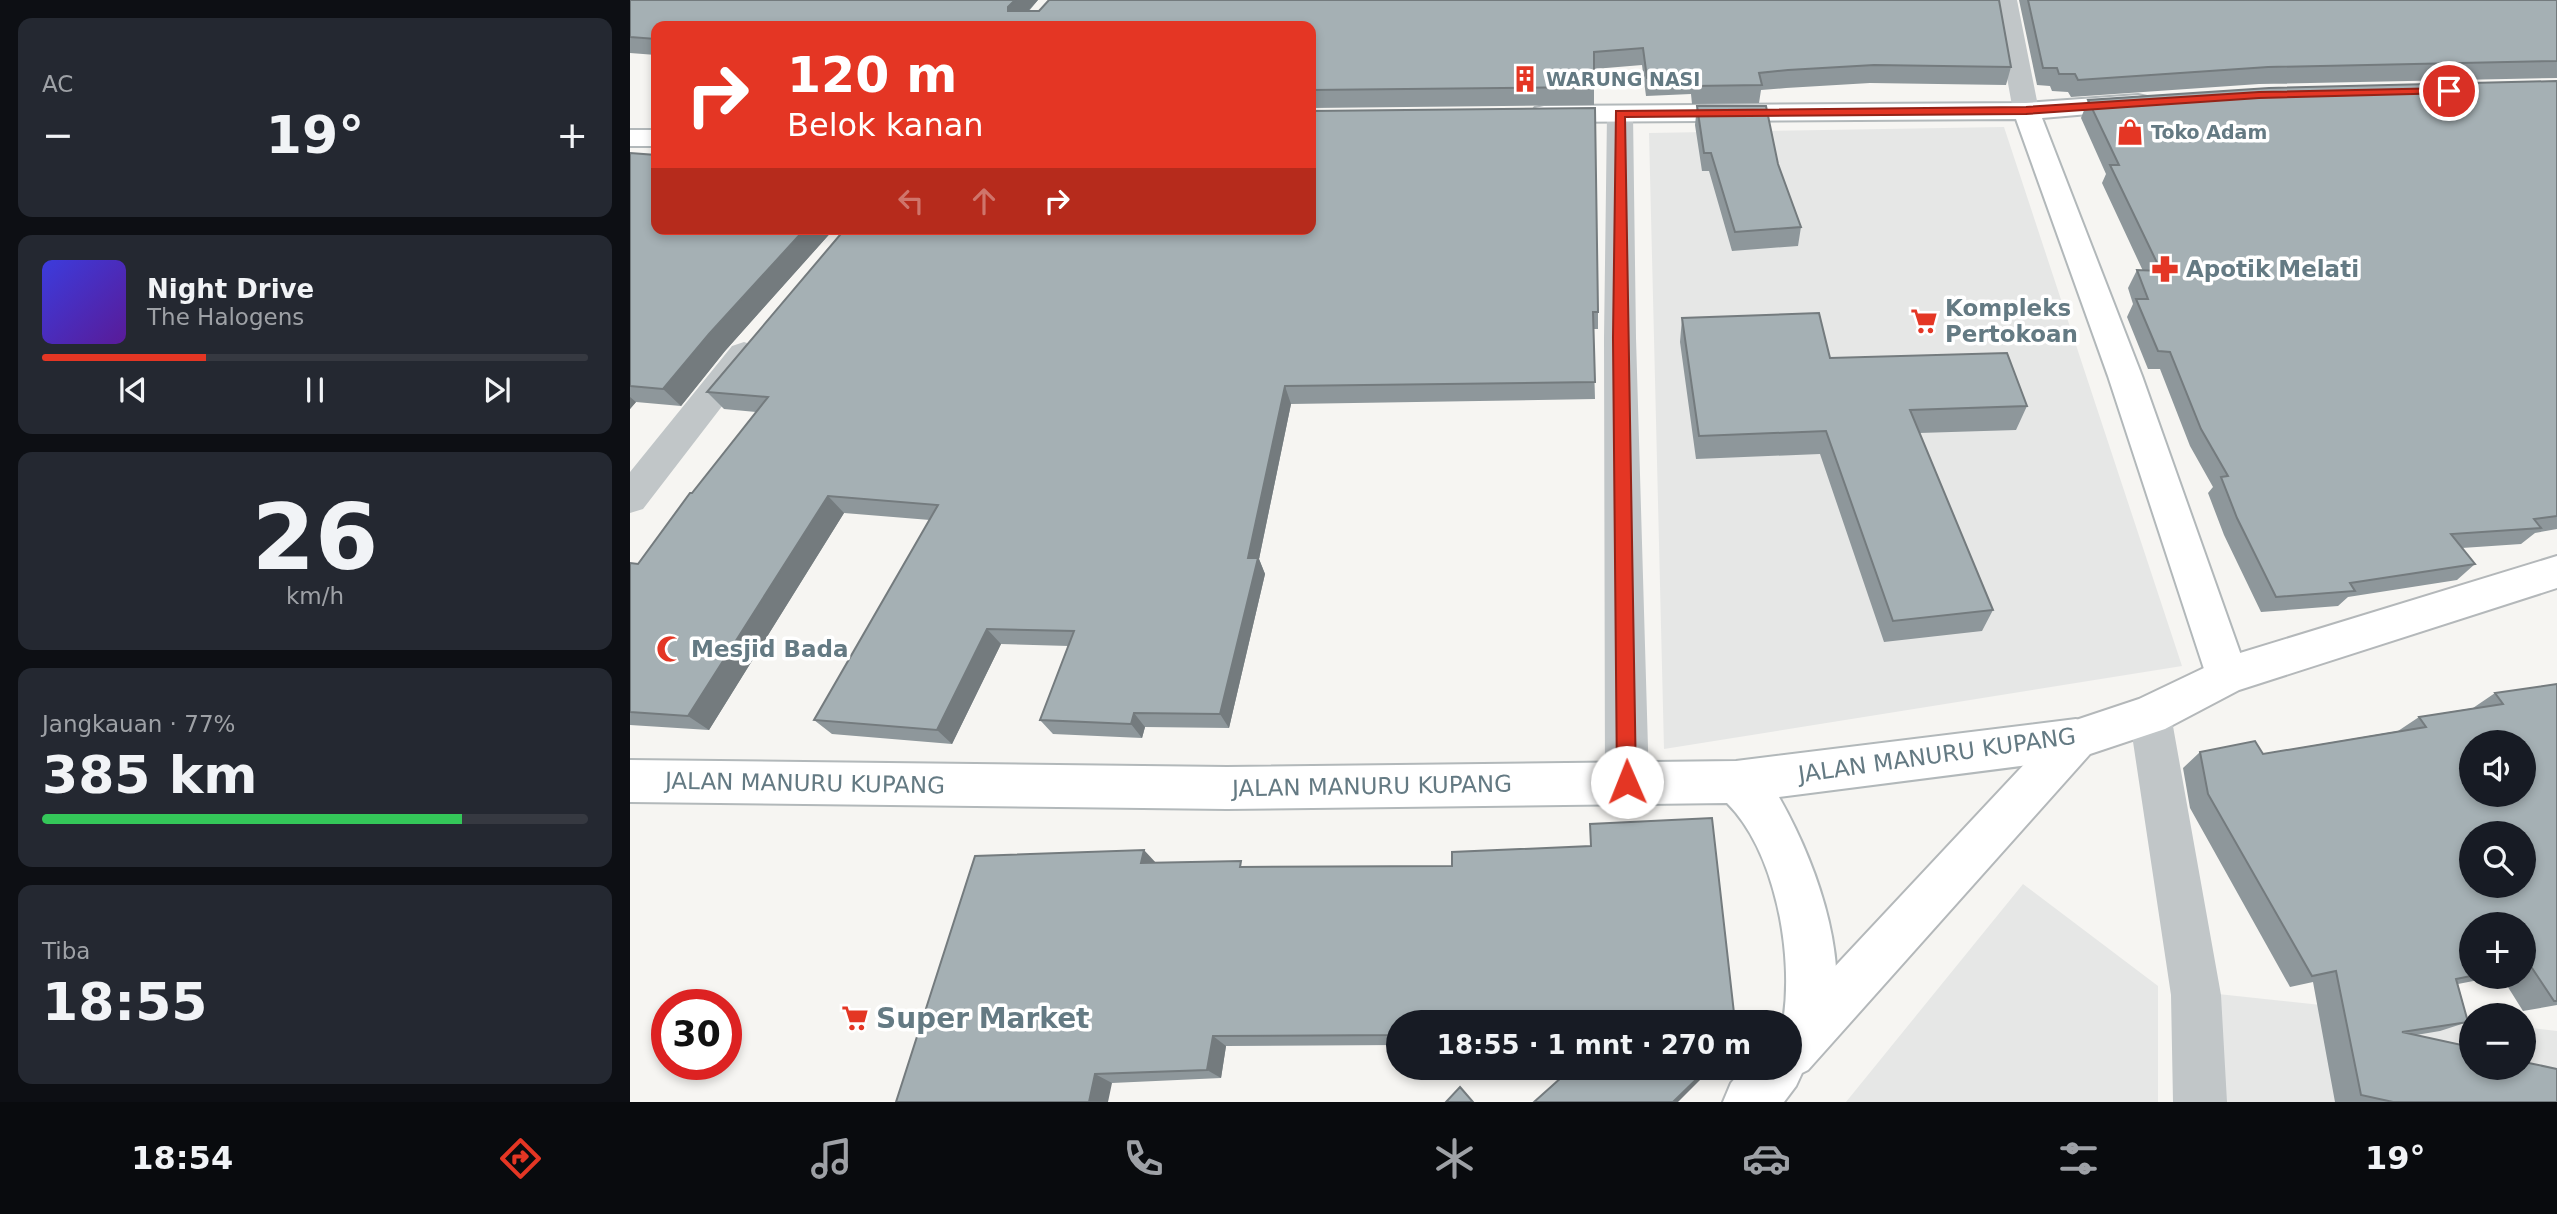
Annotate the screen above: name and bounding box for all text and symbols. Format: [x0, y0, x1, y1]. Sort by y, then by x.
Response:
text: 120 m [787, 47, 957, 104]
icon: right [672, 49, 763, 140]
pin [2419, 61, 2479, 121]
building icon: WARUNG NASI [1510, 64, 1540, 94]
place label: WARUNG NASI [1546, 68, 1700, 90]
text: AC [42, 71, 73, 97]
icon: arrive [2430, 72, 2468, 110]
text: 19° [266, 105, 364, 165]
text: Belok kanan [787, 106, 984, 144]
text: − [42, 113, 74, 157]
text: + [556, 113, 588, 157]
shop icon: Toko Adam [2115, 117, 2145, 147]
place label: Toko Adam [2151, 121, 2267, 143]
icon: left [892, 182, 930, 220]
icon: ahead [965, 182, 1003, 220]
icon: right [1038, 182, 1076, 220]
pharmacy icon: Apotik Melati [2150, 254, 2180, 284]
place label: Apotik Melati [2186, 256, 2359, 282]
text: Night Drive [147, 274, 314, 304]
place label: Kompleks Pertokoan [1945, 295, 2078, 347]
text: The Halogens [147, 304, 304, 330]
supermarket icon: Kompleks Pertokoan [1909, 306, 1939, 336]
icon: previous [114, 371, 152, 409]
icon: pause [296, 371, 334, 409]
icon: next [478, 371, 516, 409]
text: 26 [252, 485, 378, 590]
text: km/h [286, 583, 344, 609]
mosque icon: Mesjid Bada [655, 634, 685, 664]
place label: Mesjid Bada [691, 636, 848, 662]
text: Jangkauan · 77% [42, 711, 235, 737]
street label: JALAN MANURU KUPANG [1795, 723, 2077, 788]
map controls [2459, 730, 2536, 1080]
button: sound [2459, 730, 2536, 807]
text: 385 km [42, 745, 257, 805]
position arrow [1590, 745, 1664, 819]
street label: JALAN MANURU KUPANG [663, 768, 945, 798]
street label: JALAN MANURU KUPANG [1230, 771, 1512, 801]
button: search [2459, 821, 2536, 898]
button: + [2459, 912, 2536, 989]
text: Tiba [42, 938, 90, 964]
text: 18:55 [42, 972, 208, 1032]
speed limit sign: 30 [651, 989, 742, 1080]
place label: Super Market [876, 1002, 1090, 1035]
supermarket icon: Super Market [840, 1003, 870, 1033]
button: − [2459, 1003, 2536, 1080]
text: 18:55 · 1 mnt · 270 m [1437, 1030, 1751, 1060]
icon: directions [496, 1134, 545, 1183]
icon: music [807, 1134, 856, 1183]
icon: phone [1119, 1134, 1168, 1183]
icon: climate [1430, 1134, 1479, 1183]
icon: car [1742, 1134, 1791, 1183]
icon: filters [2054, 1134, 2103, 1183]
text: 18:54 [131, 1139, 233, 1177]
text: 19° [2365, 1139, 2426, 1177]

